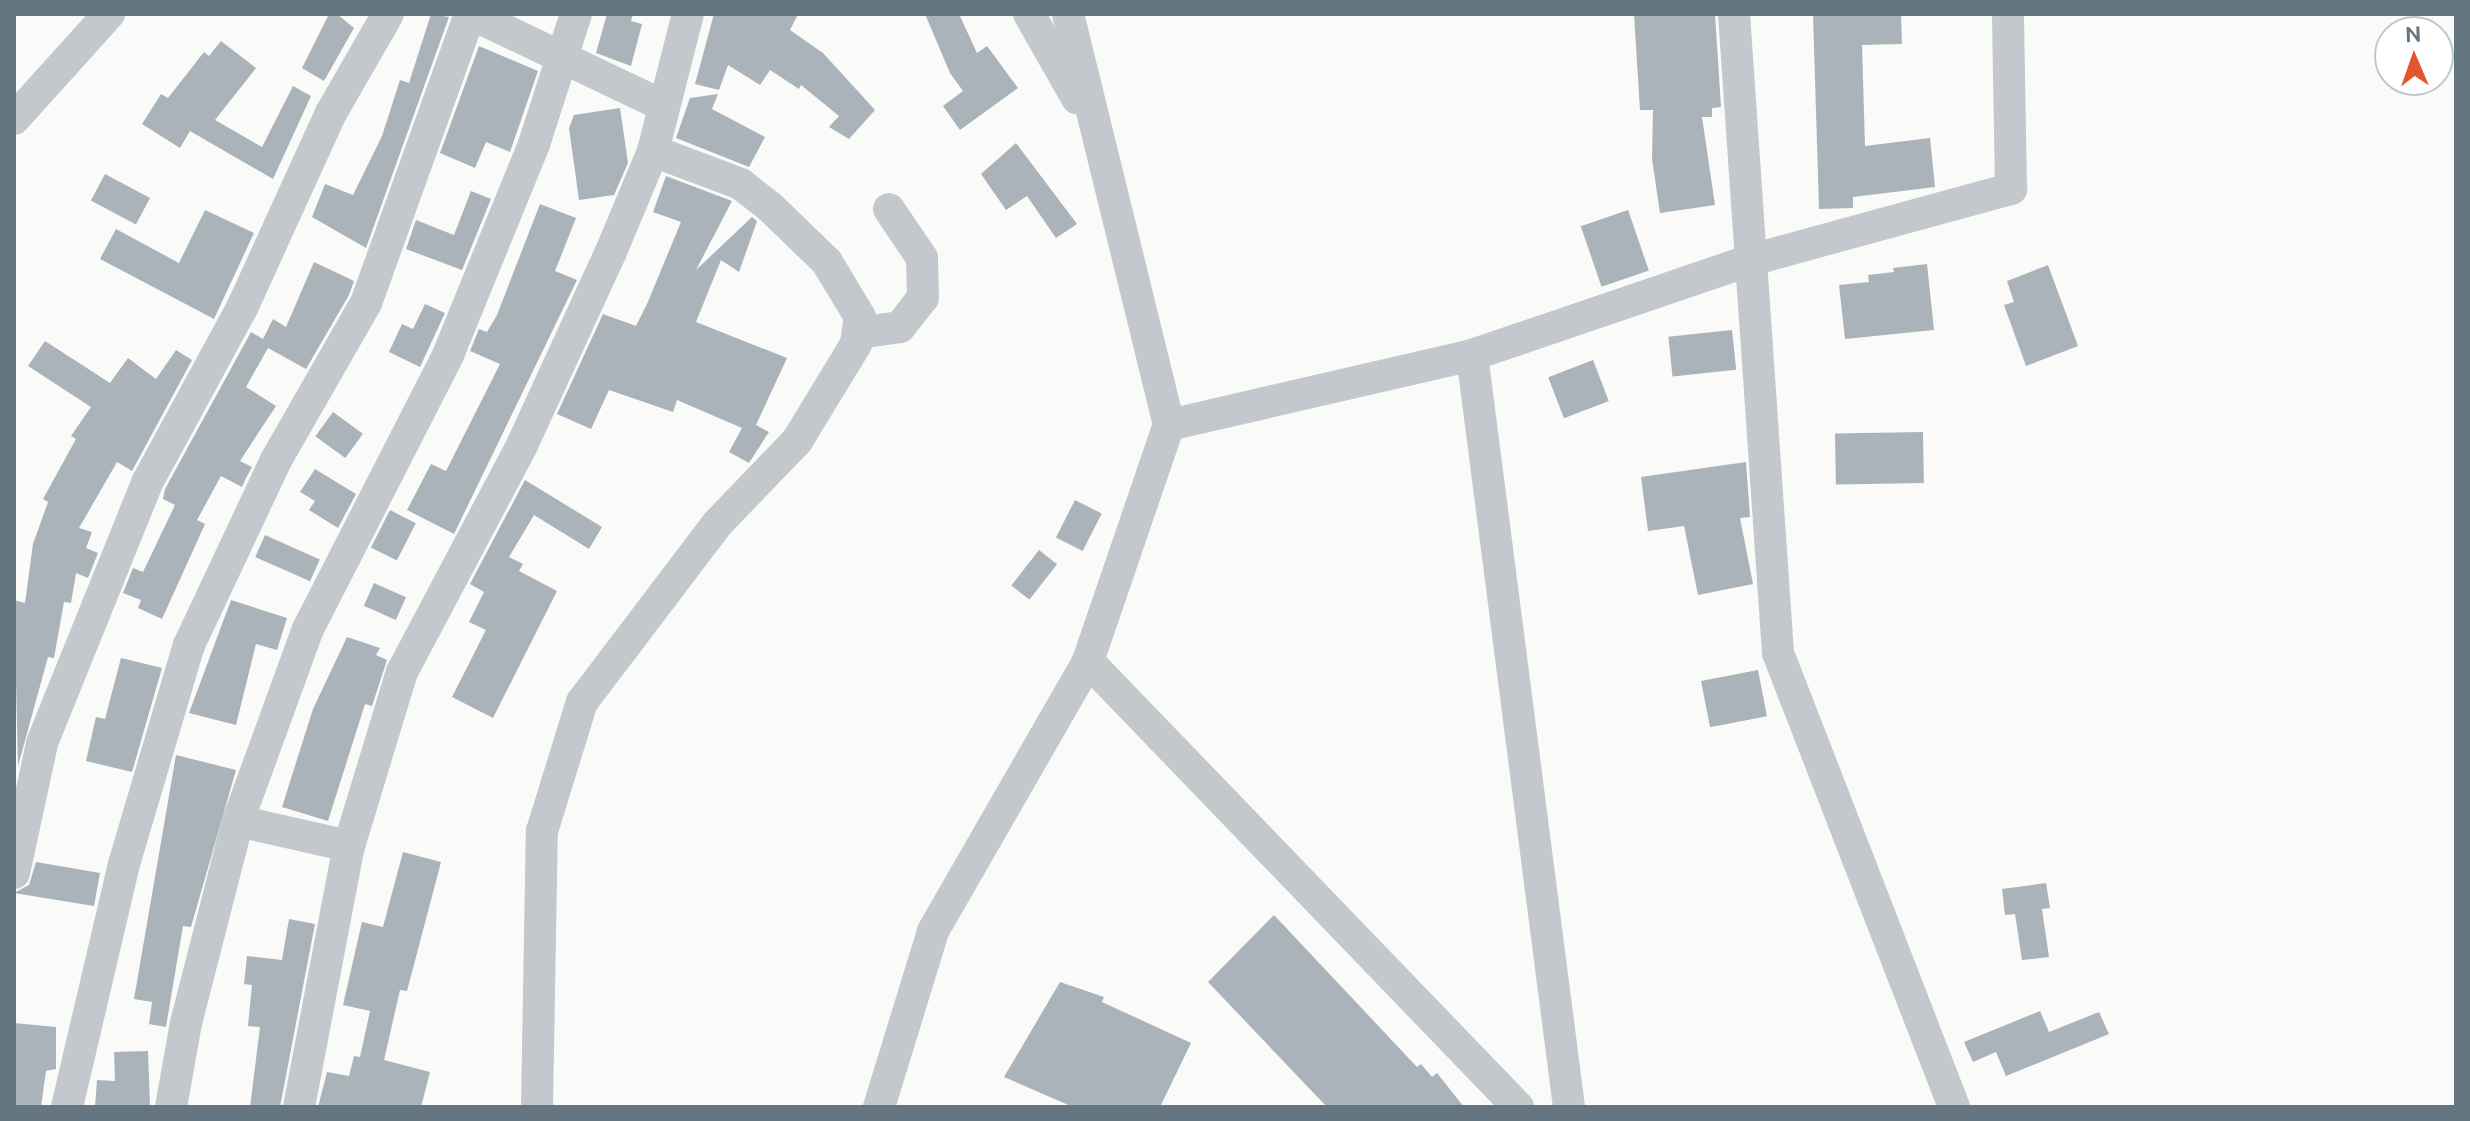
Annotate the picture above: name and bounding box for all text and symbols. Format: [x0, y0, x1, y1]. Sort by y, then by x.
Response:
north arrow [2374, 16, 2454, 96]
text: N [2405, 21, 2422, 46]

